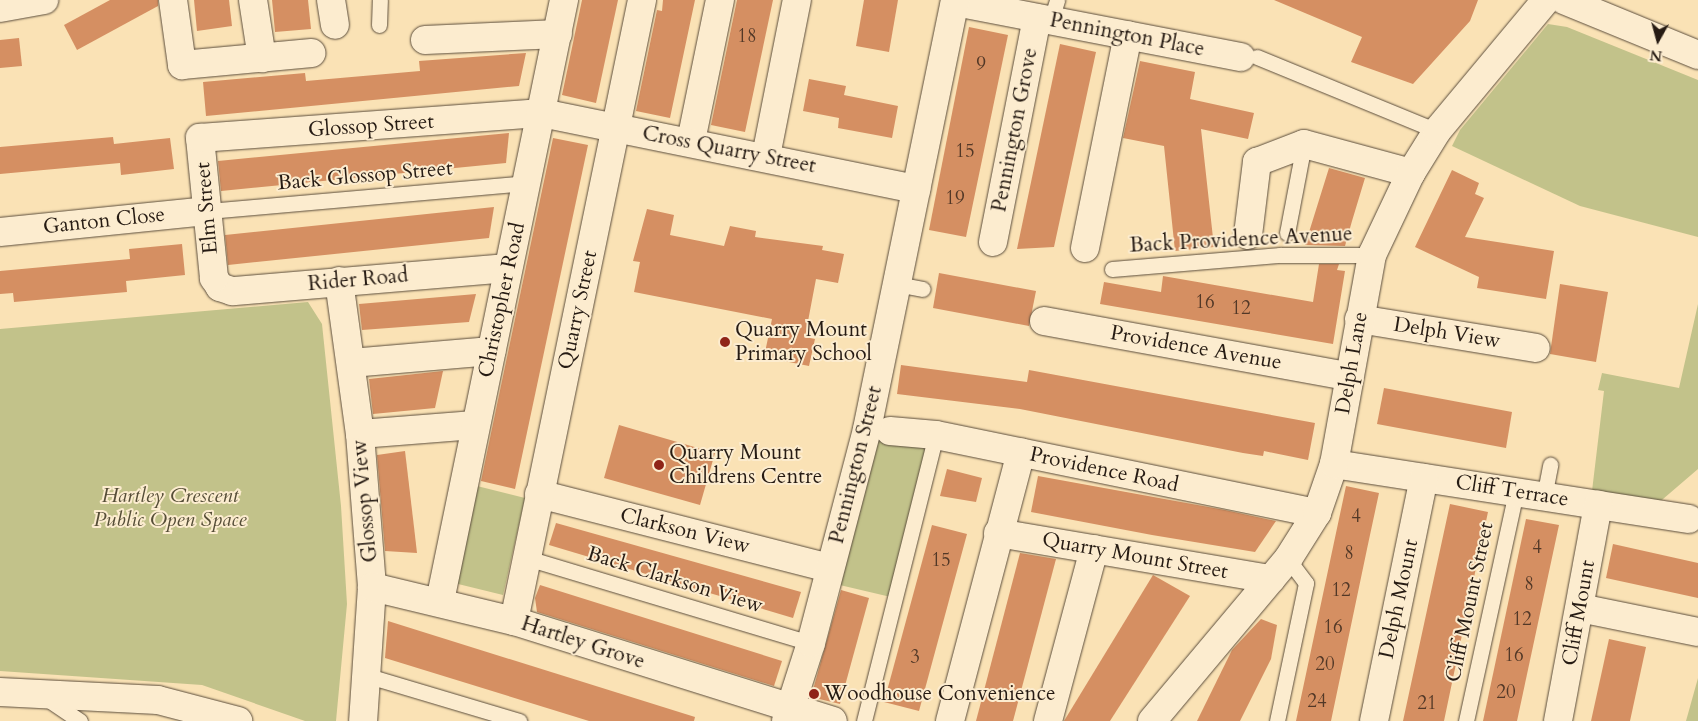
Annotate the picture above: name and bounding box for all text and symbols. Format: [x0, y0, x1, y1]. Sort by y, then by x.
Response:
street label: Pennington Place [1048, 8, 1206, 62]
north arrow [1633, 15, 1683, 65]
house number: 18 [737, 26, 757, 48]
text: N [1649, 45, 1663, 66]
street label: Pennington Grove [987, 46, 1043, 214]
house number: 9 [976, 54, 986, 76]
street label: Glossop Street [307, 109, 435, 143]
street label: Cross Quarry Street [640, 121, 818, 179]
house number: 15 [955, 141, 975, 163]
street label: Back Glossop Street [276, 156, 454, 196]
street label: Elm Street [190, 161, 224, 255]
house number: 19 [945, 188, 965, 210]
street label: Ganton Close [42, 202, 166, 240]
street label: Christopher Road [473, 220, 531, 380]
street label: Back Providence Avenue [1129, 222, 1353, 258]
street label: Quarry Street [553, 248, 603, 372]
street label: Rider Road [307, 263, 409, 297]
house number: 16 [1195, 292, 1215, 314]
house number: 12 [1231, 298, 1251, 320]
street label: Delph Lane [1331, 310, 1373, 416]
street label: Delph View [1392, 312, 1502, 354]
place label: Quarry Mount Primary School [735, 317, 872, 367]
street label: Providence Avenue [1108, 321, 1284, 375]
marker: Quarry Mount Primary School [719, 336, 731, 348]
street label: Pennington Street [824, 384, 888, 546]
street label: Glossop View [347, 439, 383, 563]
place label: Quarry Mount Childrens Centre [669, 440, 822, 490]
street label: Providence Road [1027, 442, 1181, 498]
marker: Quarry Mount Childrens Centre [653, 459, 665, 471]
street label: Cliff Terrace [1454, 470, 1570, 512]
park label: Hartley Crescent Public Open Space [93, 483, 247, 533]
street label: Clarkson View [617, 503, 753, 559]
house number: 4 [1351, 506, 1361, 528]
street label: Cliff Mount Street [1441, 520, 1499, 684]
street label: Quarry Mount Street [1040, 527, 1230, 585]
street label: Delph Mount [1374, 537, 1424, 661]
house number: 4 [1532, 537, 1542, 559]
street label: Back Clarkson View [584, 541, 766, 619]
house number: 8 [1344, 543, 1354, 565]
house number: 15 [931, 550, 951, 572]
street label: Cliff Mount [1557, 558, 1601, 668]
house number: 8 [1524, 574, 1534, 596]
house number: 12 [1331, 580, 1351, 602]
house number: 12 [1512, 609, 1532, 631]
street label: Hartley Grove [518, 611, 648, 675]
house number: 16 [1323, 617, 1343, 639]
house number: 16 [1504, 645, 1524, 667]
house number: 3 [910, 647, 920, 669]
house number: 20 [1315, 654, 1335, 676]
place label: Woodhouse Convenience [824, 681, 1056, 707]
house number: 20 [1496, 682, 1516, 704]
marker: Woodhouse Convenience [808, 688, 820, 700]
house number: 24 [1307, 691, 1327, 713]
house number: 21 [1417, 693, 1437, 715]

